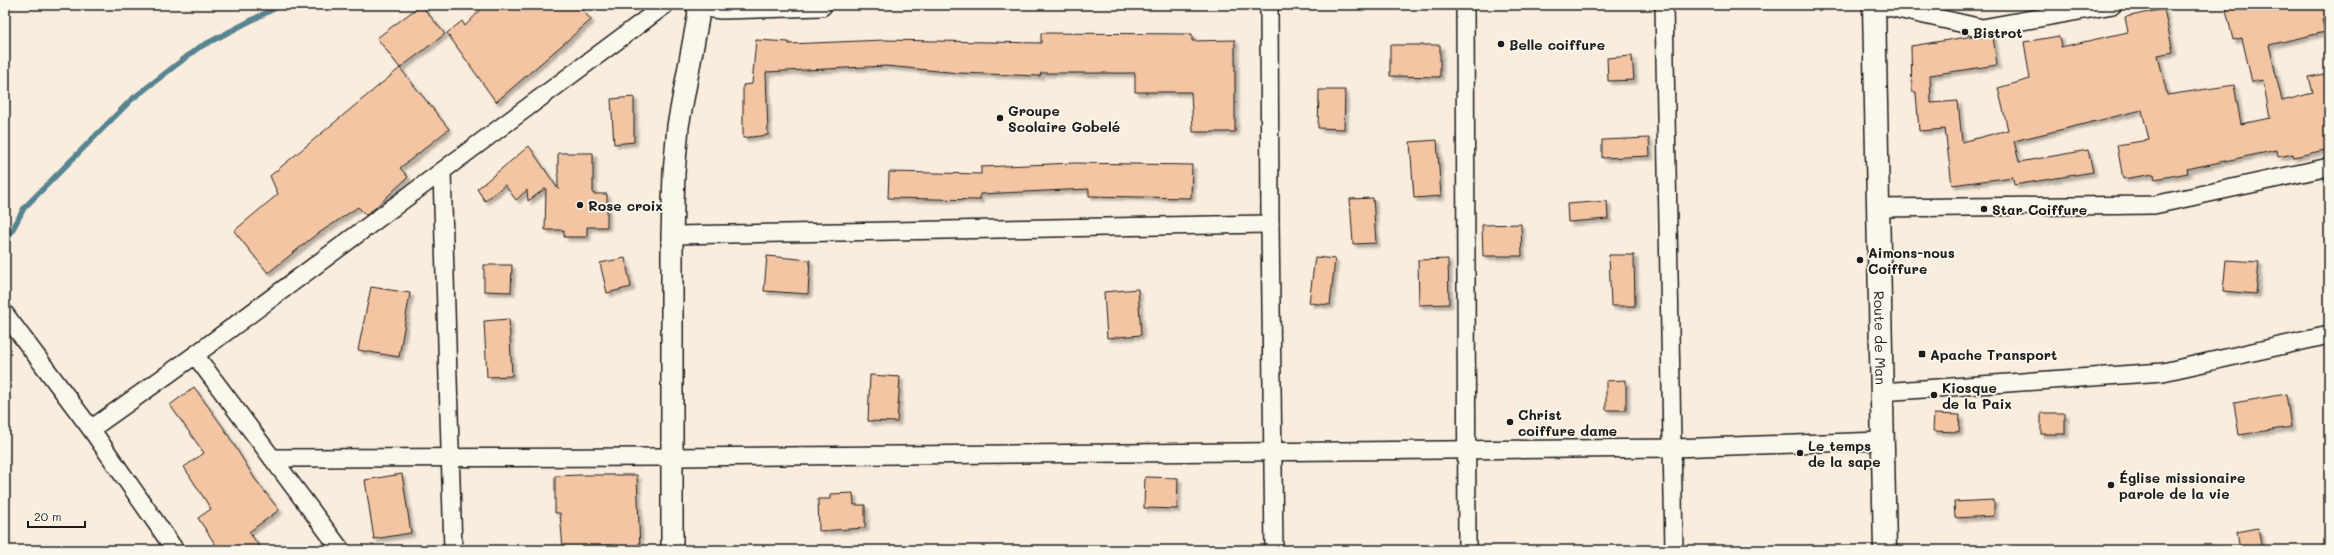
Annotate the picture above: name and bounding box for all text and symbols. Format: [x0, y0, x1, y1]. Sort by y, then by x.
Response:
place label: Bistrot [1973, 23, 2022, 42]
marker: Bistrot [1960, 27, 1970, 37]
place label: Belle coiffure [1509, 35, 1605, 54]
marker: Belle coiffure [1496, 39, 1506, 49]
place label: Groupe Scolaire Gobelé [1008, 101, 1120, 136]
marker: Groupe Scolaire Gobelé [995, 113, 1005, 123]
place label: Rose croix [588, 196, 663, 215]
marker: Rose croix [575, 200, 585, 210]
place label: Star Coiffure [1992, 200, 2087, 219]
marker: Star Coiffure [1979, 204, 1989, 214]
place label: Aimons-nous Coiffure [1868, 243, 1955, 278]
marker: Aimons-nous Coiffure [1855, 255, 1865, 265]
street label: Route de Man [1870, 291, 1891, 385]
place label: Apache Transport [1930, 345, 2057, 364]
marker: Apache Transport [1917, 349, 1927, 359]
place label: Kiosque de la Paix [1942, 378, 2012, 413]
marker: Kiosque de la Paix [1929, 390, 1939, 400]
place label: Christ coiffure dame [1518, 405, 1617, 440]
marker: Christ coiffure dame [1505, 417, 1515, 427]
place label: Le temps de la sape [1808, 436, 1880, 471]
marker: Le temps de la sape [1795, 448, 1805, 458]
place label: Église missionaire parole de la vie [2119, 468, 2245, 503]
marker: Église missionaire parole de la vie [2106, 480, 2116, 490]
scale bar [28, 503, 85, 529]
text: 20 m [34, 508, 62, 524]

